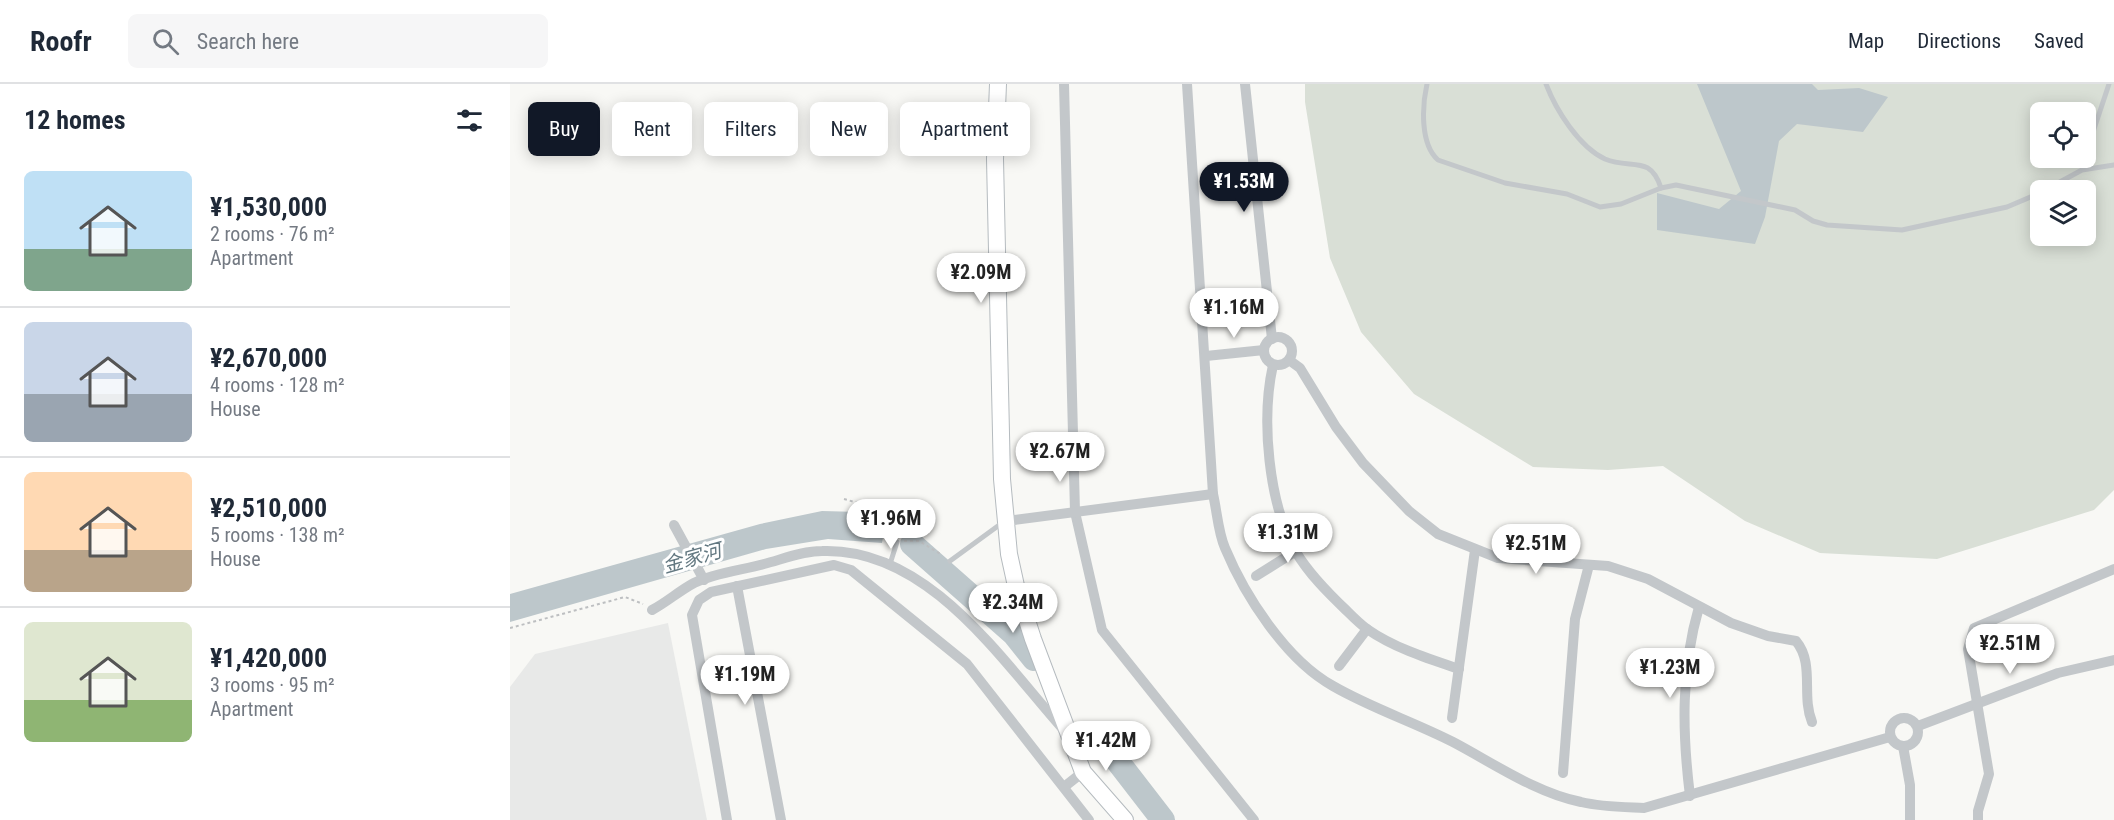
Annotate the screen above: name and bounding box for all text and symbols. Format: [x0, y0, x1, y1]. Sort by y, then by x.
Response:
search box [128, 14, 548, 68]
text: Roofr [30, 25, 92, 58]
icon: search [149, 25, 182, 58]
text: Search here [197, 29, 299, 54]
text: Map [1848, 29, 1884, 53]
text: Directions [1917, 29, 2001, 53]
text: Saved [2034, 29, 2084, 53]
chip: Buy [528, 102, 600, 156]
chip: Rent [612, 102, 692, 156]
chip: Filters [704, 102, 798, 156]
chip: New [810, 102, 888, 156]
chip: Apartment [900, 102, 1030, 156]
map controls [2030, 102, 2096, 246]
button: locate [2030, 102, 2096, 168]
icon: filters [453, 104, 486, 137]
text: 12 homes [24, 105, 126, 135]
pin: ¥1.53M [1195, 162, 1293, 213]
text: ¥1.53M [1214, 169, 1274, 193]
button: layers [2030, 180, 2096, 246]
text: ¥1,530,000 [210, 192, 327, 222]
icon: home [72, 195, 144, 267]
text: 2 rooms · 76 m² [210, 222, 335, 246]
text: Apartment [210, 246, 294, 270]
pin: ¥2.09M [932, 253, 1030, 304]
text: ¥2.09M [951, 260, 1011, 284]
pin: ¥1.16M [1185, 288, 1283, 339]
text: ¥1.16M [1204, 295, 1264, 319]
text: ¥2,670,000 [210, 343, 327, 373]
icon: home [72, 346, 144, 418]
text: 4 rooms · 128 m² [210, 373, 345, 397]
text: House [210, 397, 261, 421]
pin: ¥2.67M [1011, 432, 1109, 483]
text: ¥2.67M [1030, 439, 1090, 463]
text: ¥2,510,000 [210, 493, 327, 523]
icon: home [72, 496, 144, 568]
pin: ¥1.96M [842, 499, 940, 550]
text: ¥1.96M [861, 506, 921, 530]
pin: ¥1.31M [1239, 513, 1337, 564]
text: ¥1.31M [1258, 520, 1318, 544]
text: 5 rooms · 138 m² [210, 523, 345, 547]
pin: ¥2.51M [1487, 524, 1585, 575]
text: ¥2.51M [1506, 531, 1566, 555]
water label: 金家河 [660, 537, 728, 578]
text: House [210, 547, 261, 571]
pin: ¥2.34M [964, 583, 1062, 634]
text: ¥2.34M [983, 590, 1043, 614]
pin: ¥2.51M [1961, 624, 2059, 675]
text: ¥2.51M [1980, 631, 2040, 655]
text: ¥1,420,000 [210, 643, 327, 673]
icon: home [72, 646, 144, 718]
pin: ¥1.23M [1621, 648, 1719, 699]
pin: ¥1.19M [696, 655, 794, 706]
text: ¥1.23M [1640, 655, 1700, 679]
text: ¥1.19M [715, 662, 775, 686]
text: 3 rooms · 95 m² [210, 673, 335, 697]
text: Apartment [210, 697, 294, 721]
pin: ¥1.42M [1057, 721, 1155, 772]
text: ¥1.42M [1076, 728, 1136, 752]

